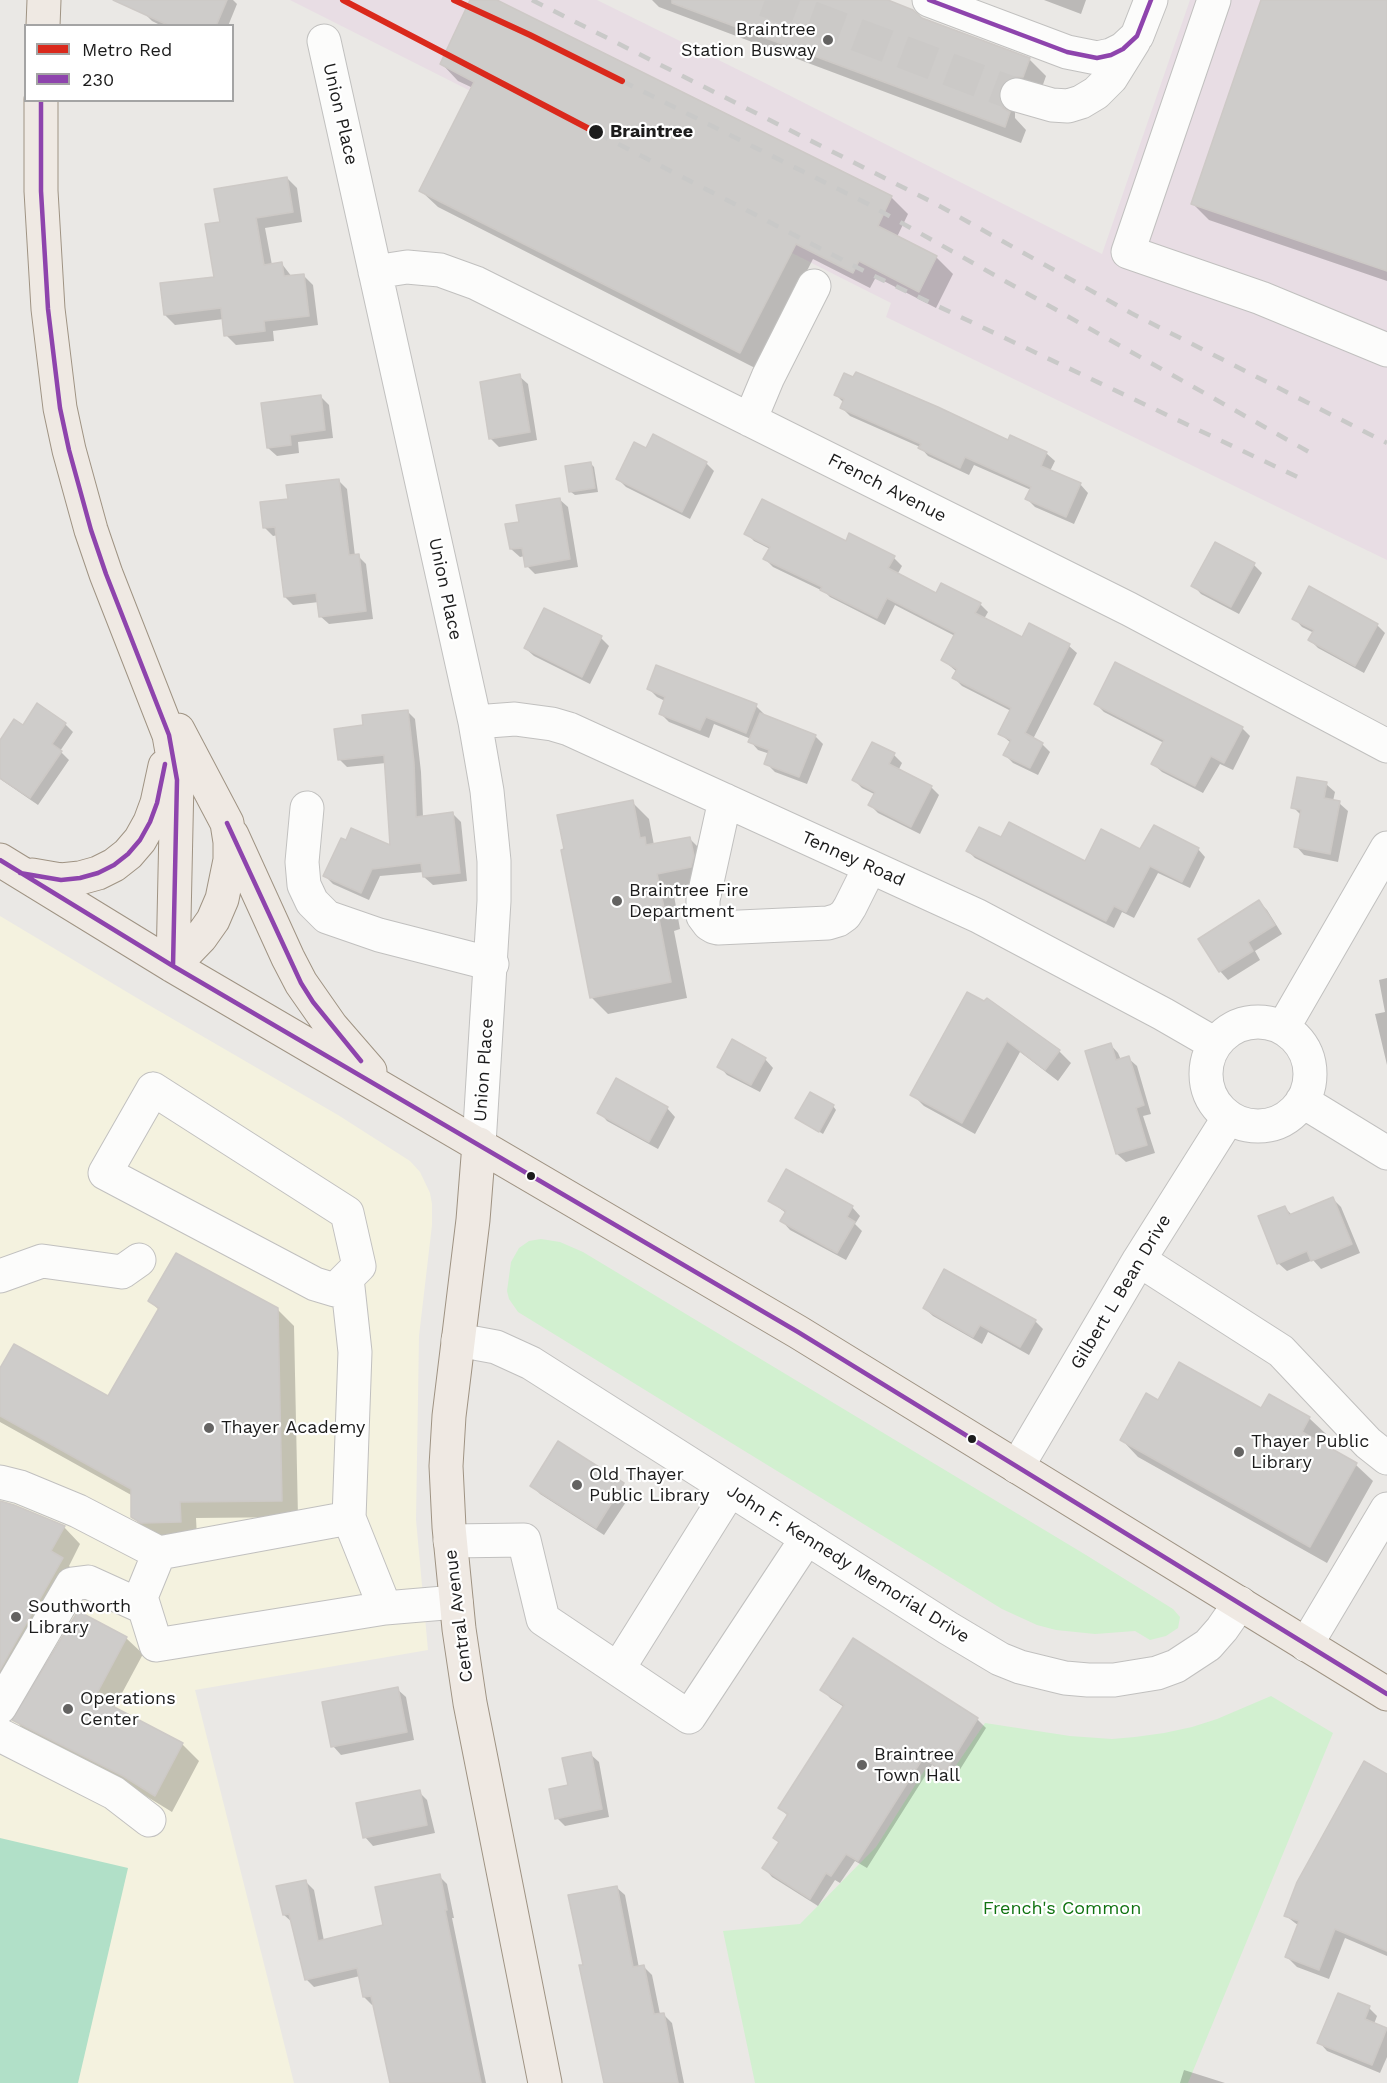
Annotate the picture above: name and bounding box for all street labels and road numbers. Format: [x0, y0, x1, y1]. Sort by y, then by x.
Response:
street label: Union Place [318, 61, 362, 167]
street label: French Avenue [824, 449, 950, 527]
street label: Union Place [424, 536, 466, 642]
street label: Tenney Road [798, 827, 908, 891]
street label: Union Place [470, 1017, 498, 1123]
street label: Gilbert L Bean Drive [1066, 1211, 1176, 1373]
street label: John F. Kennedy Memorial Drive [723, 1480, 973, 1648]
street label: Central Avenue [440, 1548, 478, 1684]

